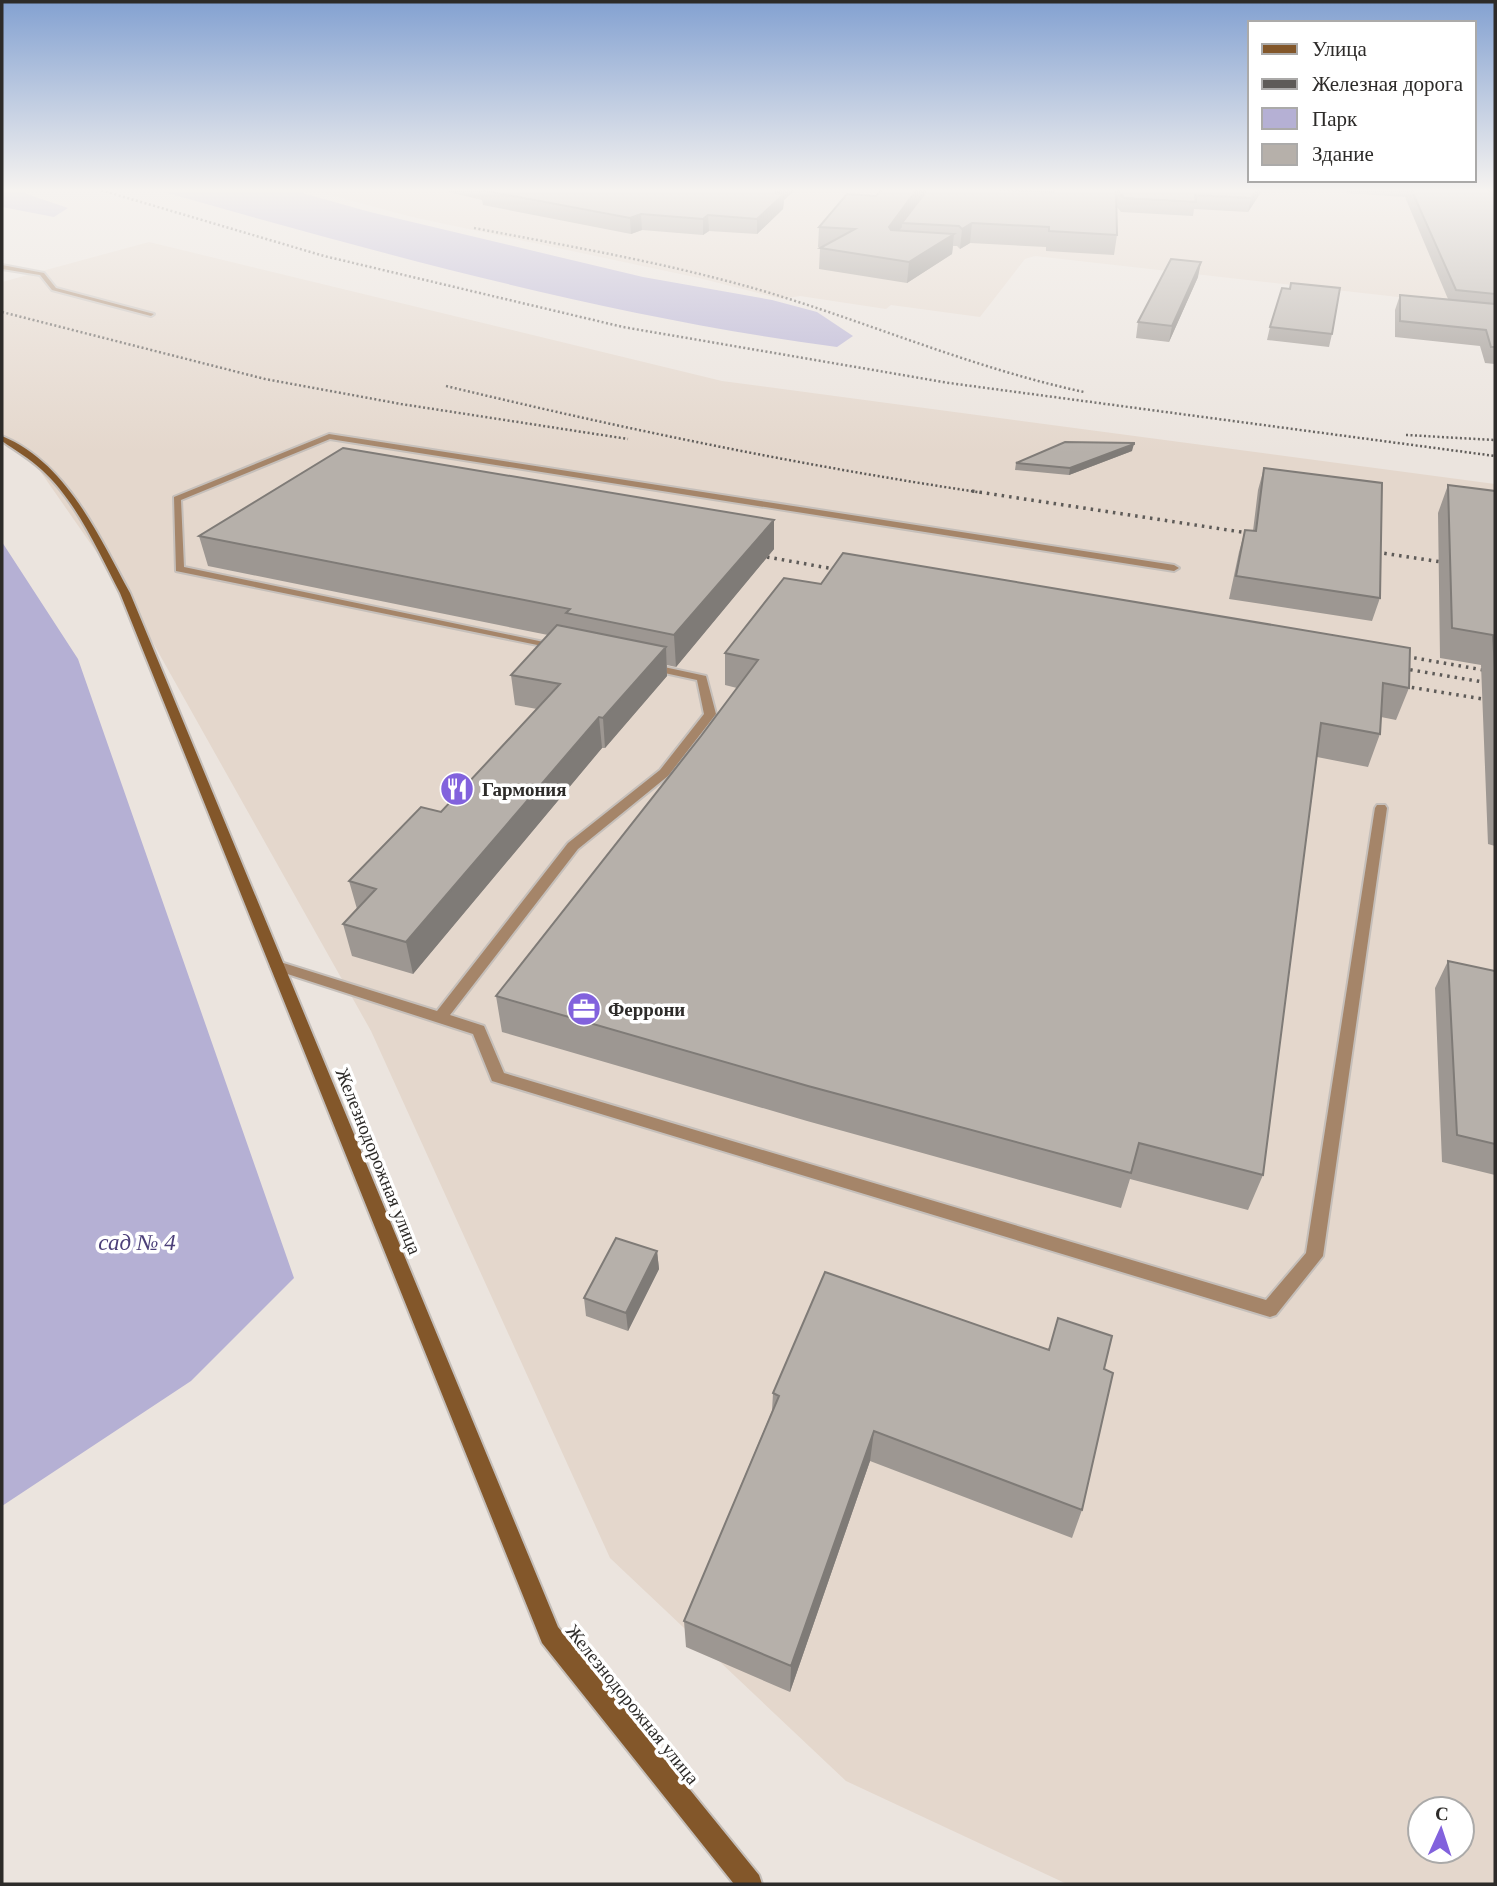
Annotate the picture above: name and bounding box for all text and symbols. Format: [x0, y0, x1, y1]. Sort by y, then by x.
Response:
legend [1248, 21, 1476, 182]
text: Улица [1312, 37, 1367, 61]
text: Железная дорога [1312, 72, 1464, 96]
text: Парк [1312, 107, 1358, 131]
text: Здание [1312, 142, 1374, 166]
restaurant icon: Гармония [438, 770, 476, 808]
place label: Гармония [482, 779, 567, 800]
office icon: Феррони [565, 990, 603, 1028]
place label: Феррони [608, 999, 685, 1020]
street label: Железнодорожная улица [332, 1065, 426, 1258]
park label: сад № 4 [98, 1230, 176, 1255]
street label: Железнодорожная улица [562, 1620, 704, 1789]
north arrow [1406, 1795, 1476, 1865]
text: С [1434, 1803, 1449, 1824]

